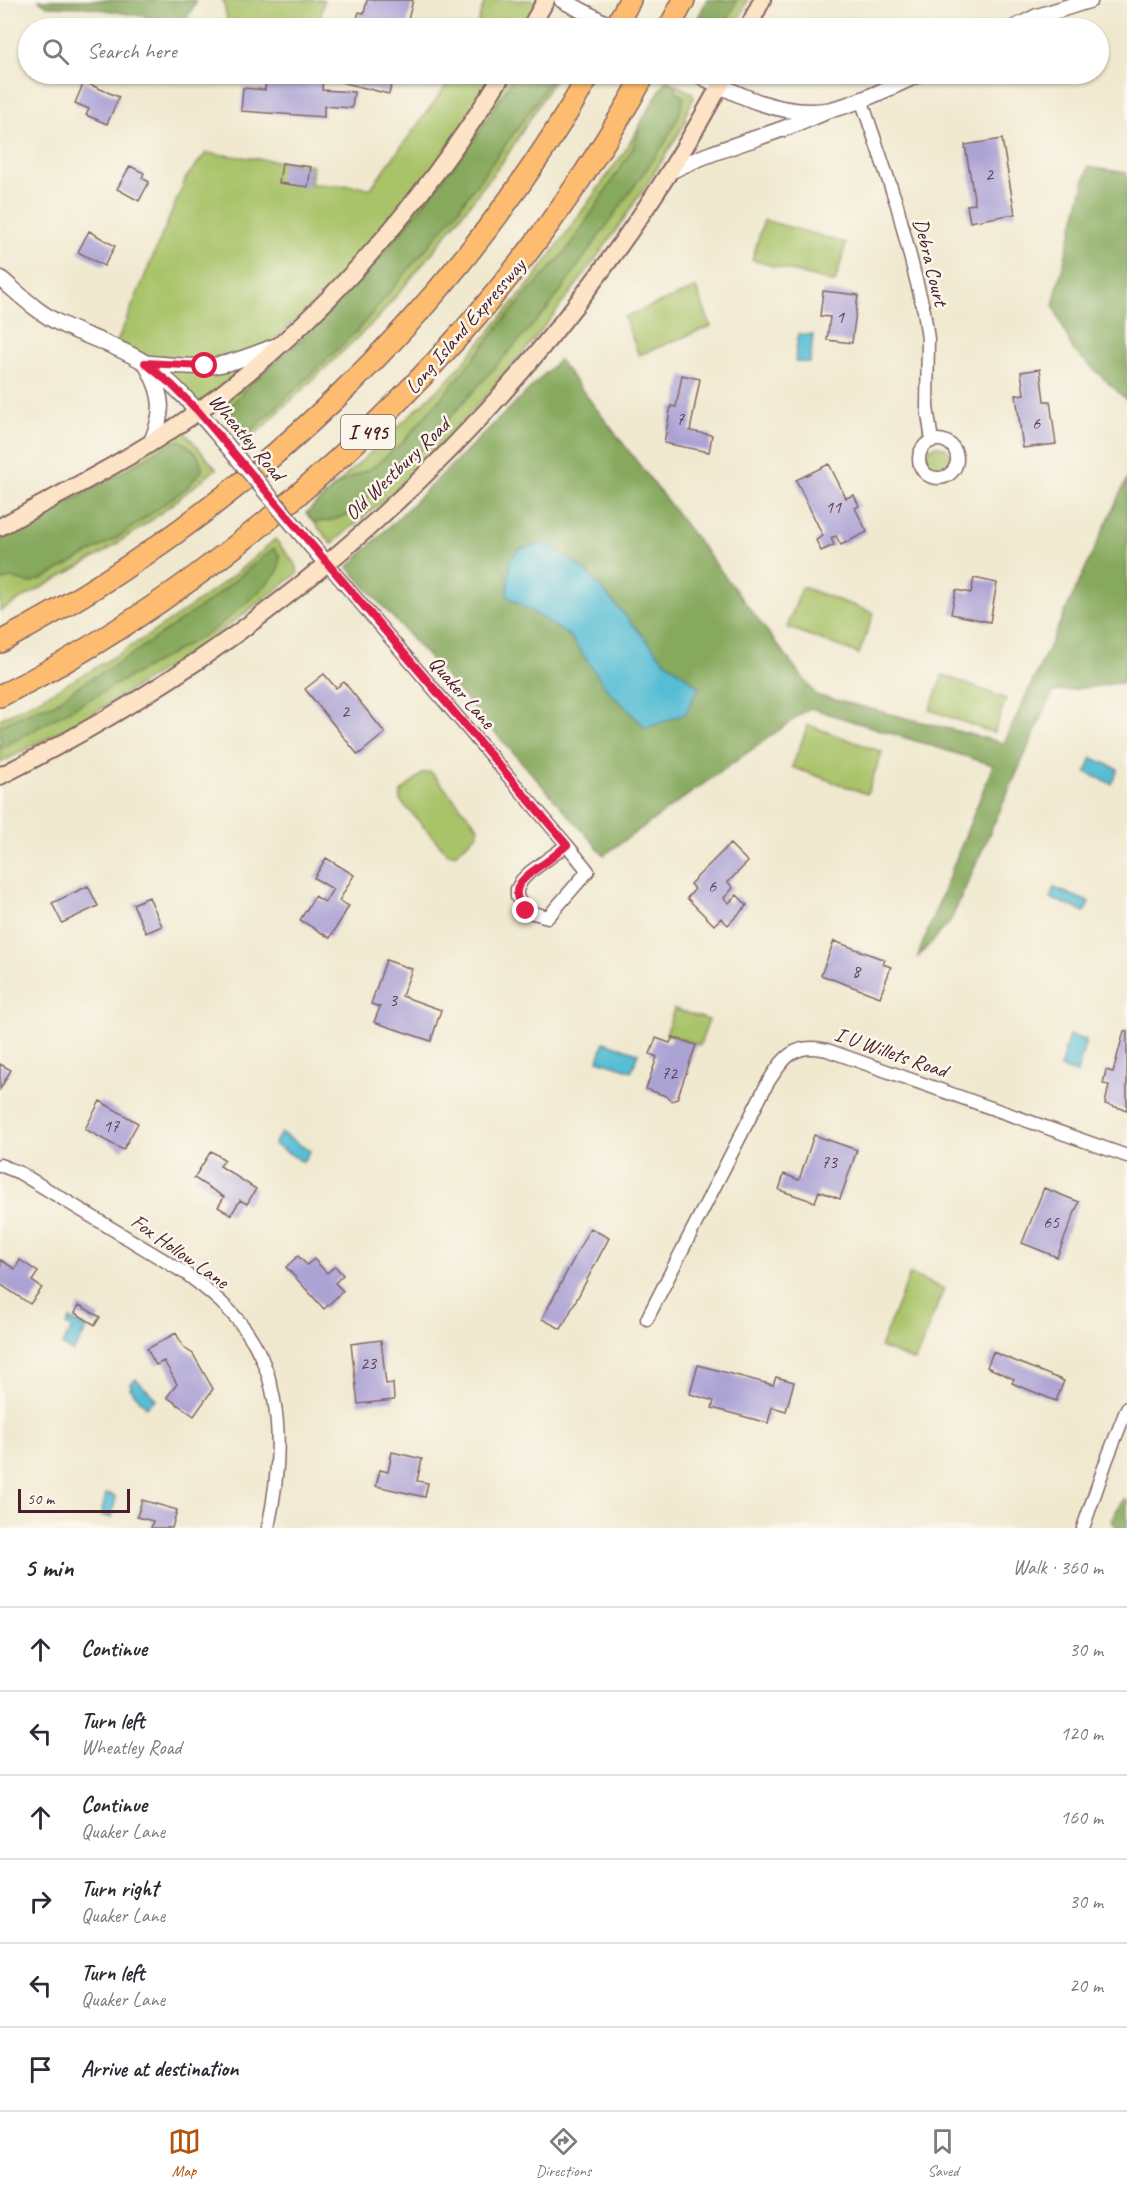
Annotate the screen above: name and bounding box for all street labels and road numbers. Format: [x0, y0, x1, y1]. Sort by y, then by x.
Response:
street label: Debra Court [908, 216, 955, 310]
street label: Long Island Expressway [399, 252, 532, 399]
street label: Wheatley Road [203, 388, 293, 489]
street label: Old Westbury Road [339, 410, 458, 526]
road number: I 495 [341, 415, 395, 449]
street label: Quaker Lane [423, 650, 502, 735]
street label: I U Willets Road [831, 1021, 954, 1085]
street label: Fox Hollow Lane [126, 1208, 235, 1295]

